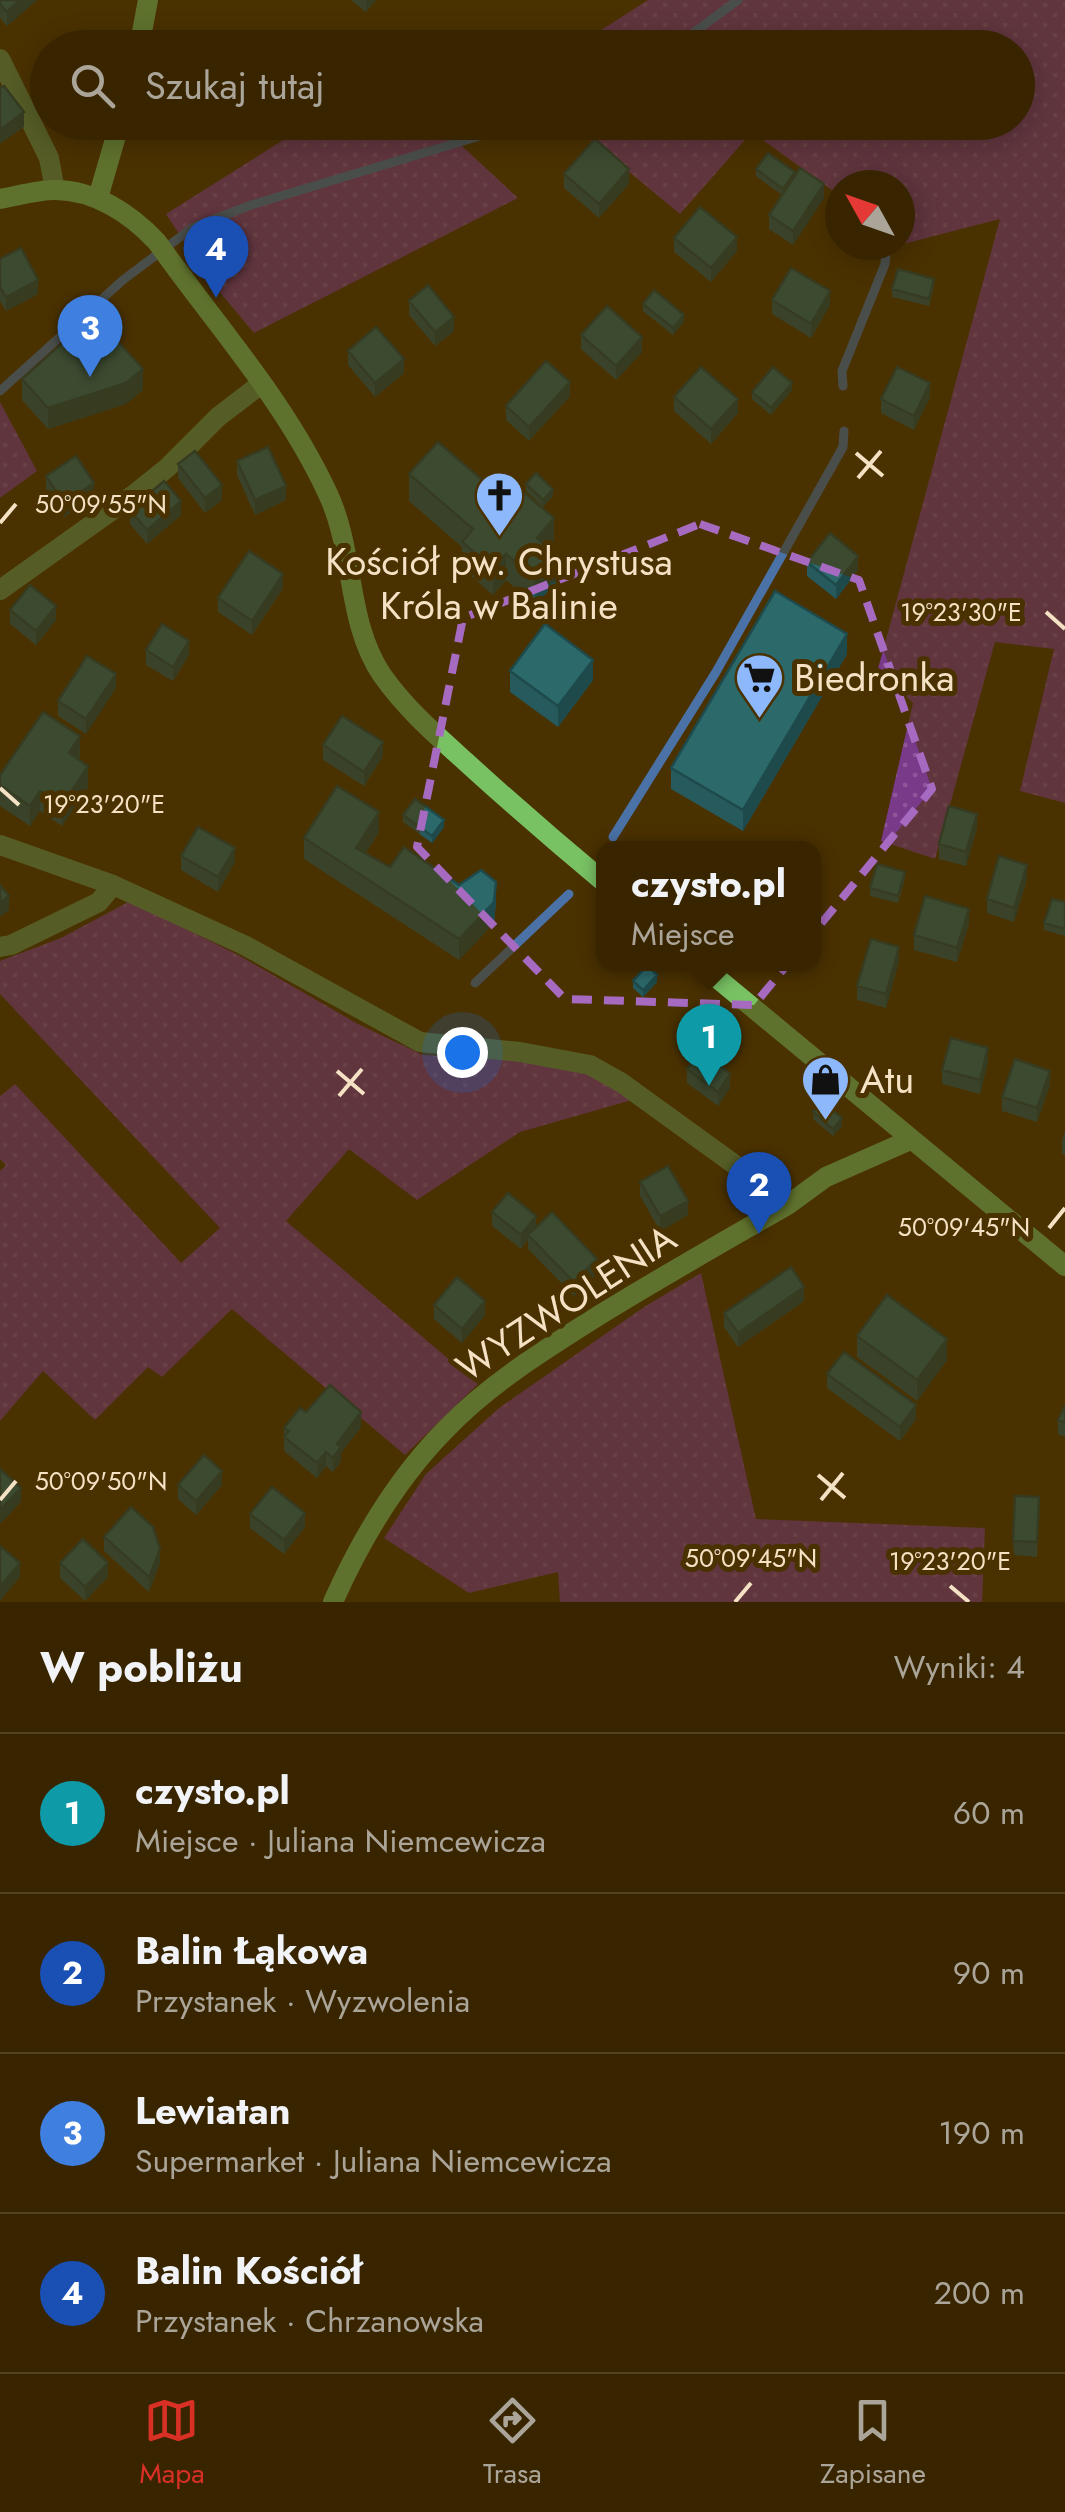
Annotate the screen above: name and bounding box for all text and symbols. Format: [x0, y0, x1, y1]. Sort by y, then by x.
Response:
search box [30, 30, 1035, 140]
icon: search [65, 58, 120, 113]
text: Szukaj tutaj [145, 58, 325, 113]
north arrow [825, 170, 915, 260]
pin: 4 [184, 216, 248, 298]
pin: 3 [58, 294, 122, 377]
church icon: Kościół pw. Chrystusa Króla w Balinie [473, 470, 525, 538]
text: 50°09'55"N [35, 486, 167, 522]
place label: Kościół pw. Chrystusa Króla w Balinie [325, 534, 673, 633]
text: 19°23'30"E [900, 594, 1022, 630]
place label: Biedronka [794, 650, 954, 705]
supermarket icon: Biedronka [733, 652, 785, 720]
text: 19°23'20"E [43, 786, 165, 822]
popup [596, 841, 821, 971]
text: czysto.pl [631, 856, 786, 911]
text: Miejsce [631, 911, 734, 957]
pin: 1 [676, 1004, 742, 1086]
your location [437, 1027, 488, 1078]
place label: Atu [860, 1052, 914, 1107]
shop icon: Atu [799, 1054, 851, 1122]
pin: 2 [726, 1152, 792, 1234]
text: 50°09'45"N [898, 1209, 1030, 1245]
street label: WYZWOLENIA [445, 1211, 687, 1394]
text: 50°09'50"N [35, 1463, 167, 1499]
text: 50°09'45"N [685, 1540, 817, 1576]
text: 19°23'20"E [889, 1543, 1011, 1579]
text: W pobliżu [40, 1637, 243, 1698]
text: Wyniki: 4 [894, 1644, 1025, 1690]
text: czysto.pl [135, 1763, 290, 1818]
text: 1 [64, 1790, 81, 1836]
text: 60 m [953, 1790, 1025, 1836]
text: Miejsce · Juliana Niemcewicza [135, 1818, 546, 1864]
text: Balin Łąkowa [135, 1923, 368, 1978]
text: 2 [62, 1950, 83, 1996]
text: 90 m [953, 1950, 1025, 1996]
text: Przystanek · Wyzwolenia [135, 1978, 470, 2024]
text: Lewiatan [135, 2083, 291, 2138]
text: 3 [63, 2110, 82, 2156]
text: 190 m [938, 2110, 1025, 2156]
text: Supermarket · Juliana Niemcewicza [135, 2138, 612, 2184]
text: Balin Kościół [135, 2243, 362, 2298]
text: 4 [61, 2270, 84, 2316]
text: 200 m [934, 2270, 1025, 2316]
text: Przystanek · Chrzanowska [135, 2298, 484, 2344]
tab: Mapa [139, 2393, 205, 2494]
tab: Trasa [483, 2393, 542, 2494]
tab: Zapisane [820, 2393, 926, 2494]

